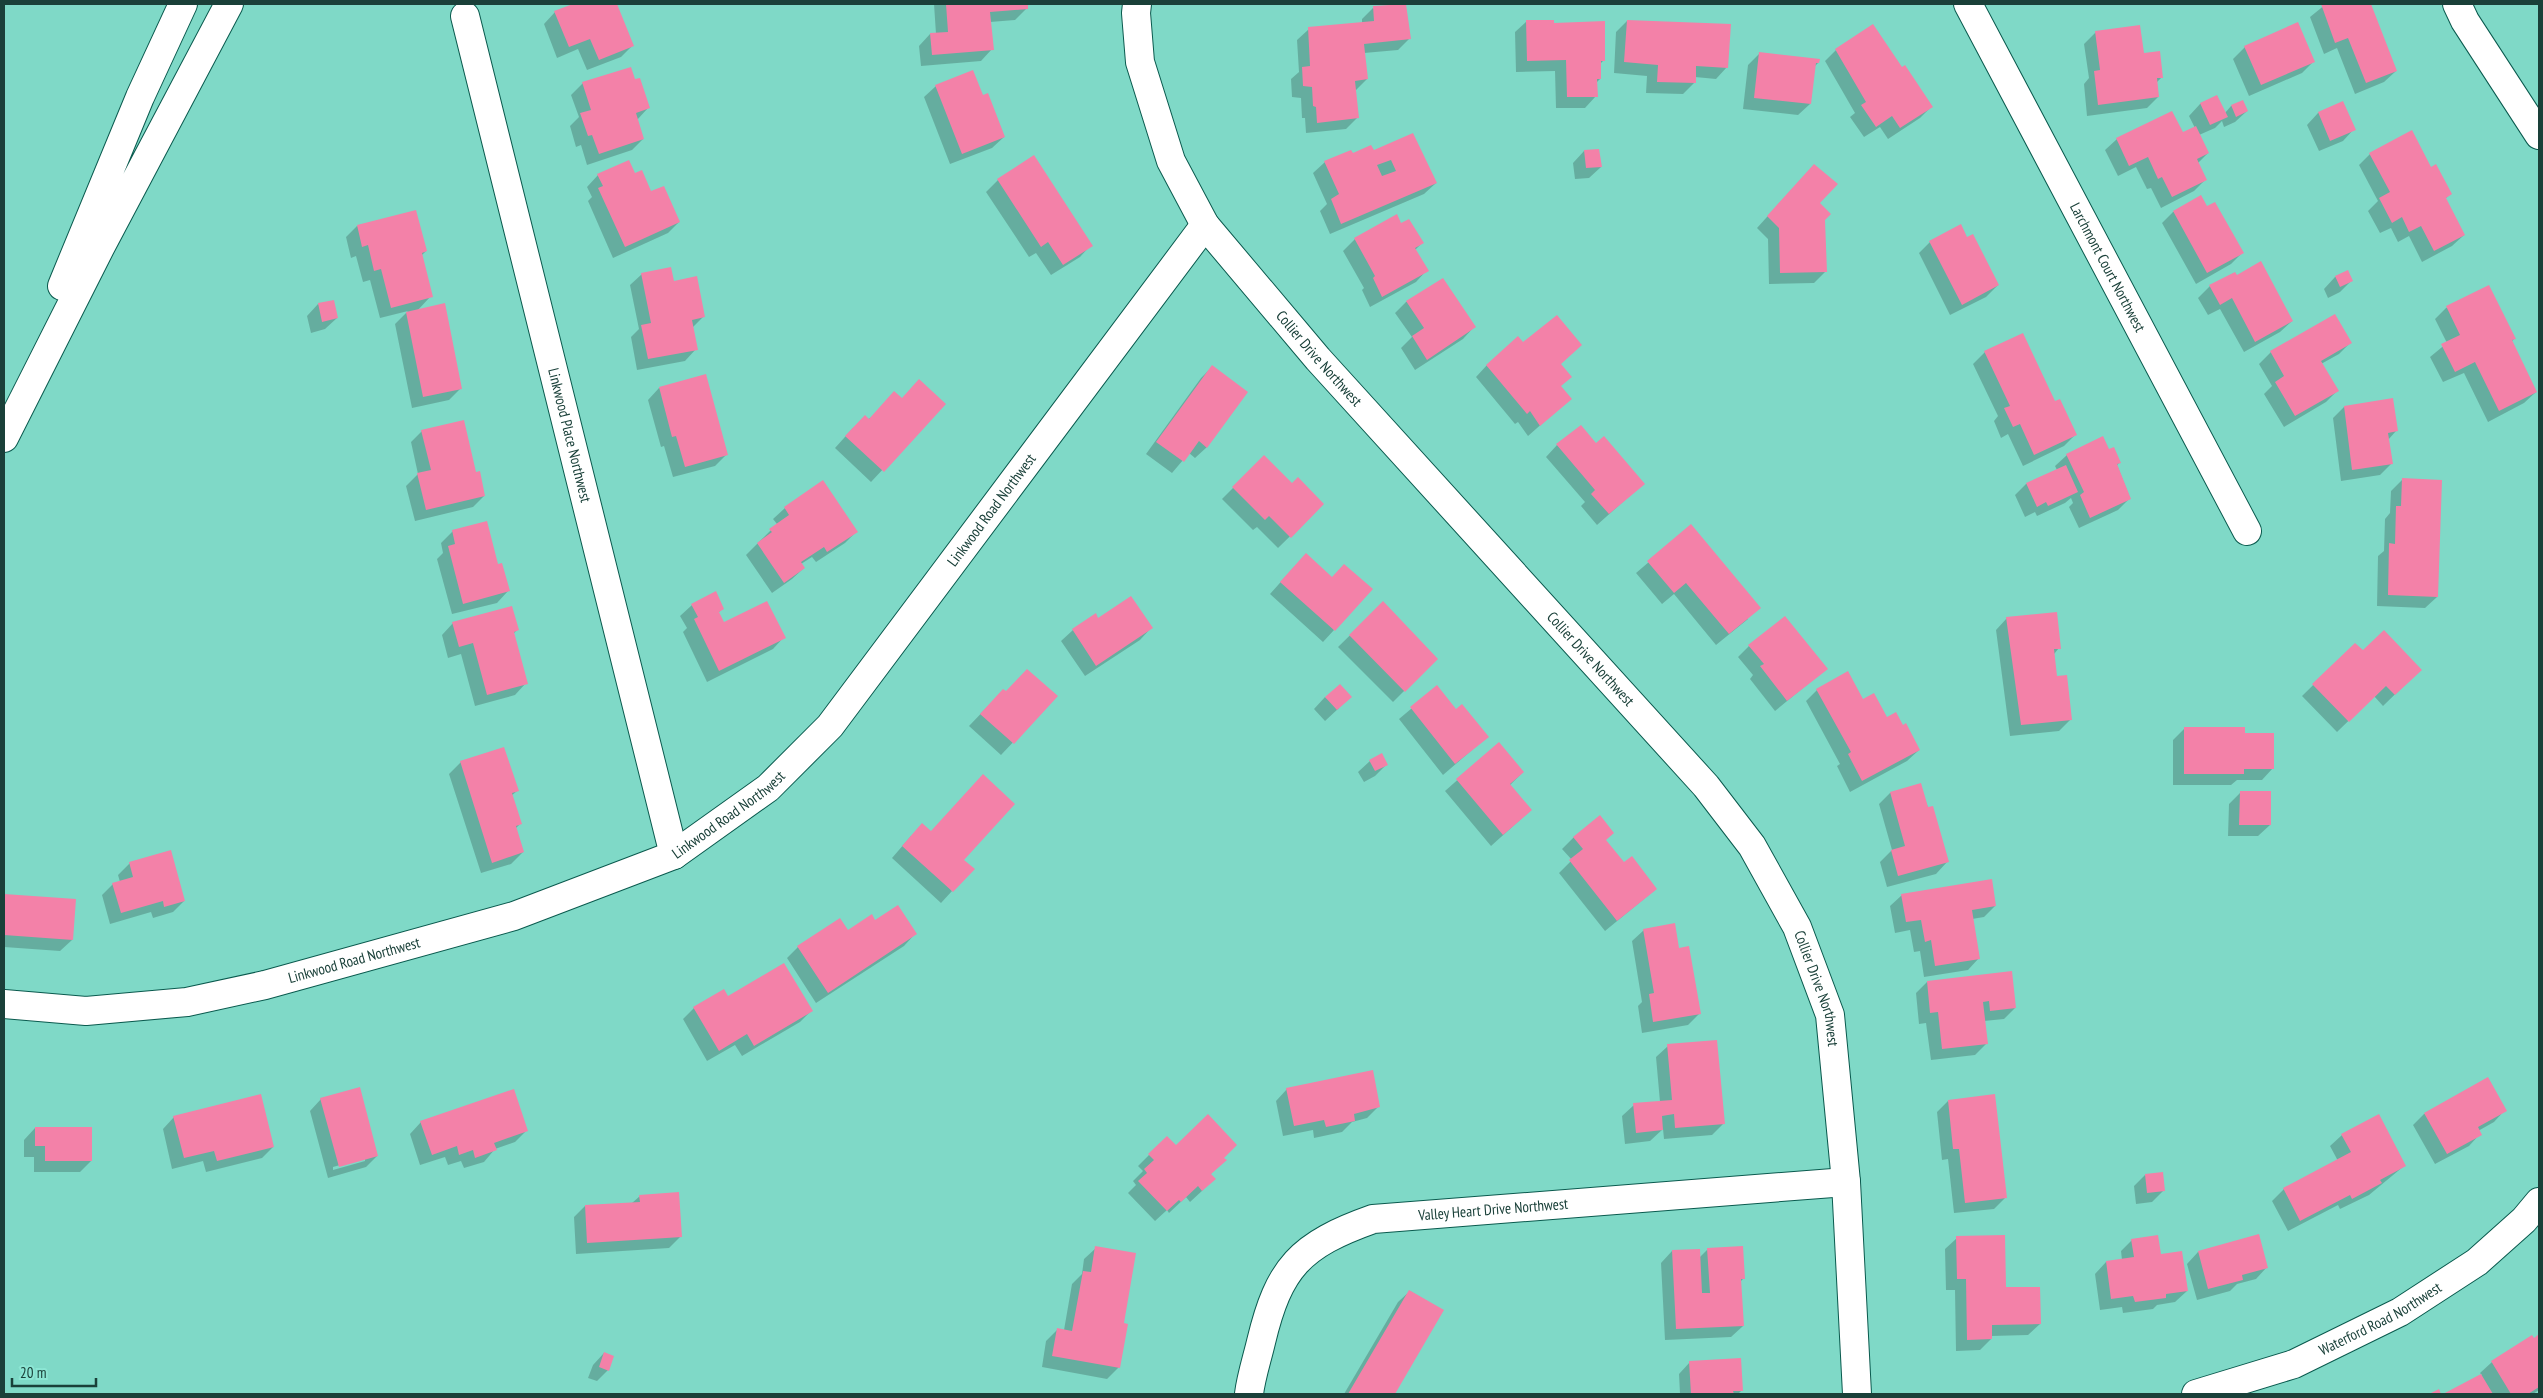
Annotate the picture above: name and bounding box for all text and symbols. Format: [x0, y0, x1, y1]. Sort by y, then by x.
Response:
street label: Larchmont Court Northwest [2066, 199, 2150, 335]
street label: Collier Drive Northwest [1272, 306, 1366, 410]
street label: Linkwood Place Northwest [544, 366, 596, 504]
street label: Linkwood Road Northwest [943, 450, 1040, 570]
street label: Collier Drive Northwest [1543, 607, 1639, 710]
street label: Linkwood Road Northwest [668, 766, 789, 862]
street label: Collier Drive Northwest [1790, 928, 1843, 1047]
street label: Linkwood Road Northwest [286, 933, 422, 987]
street label: Valley Heart Drive Northwest [1417, 1194, 1569, 1225]
street label: Waterford Road Northwest [2316, 1278, 2445, 1359]
scale bar [12, 1356, 96, 1388]
text: 20 m [20, 1363, 46, 1382]

